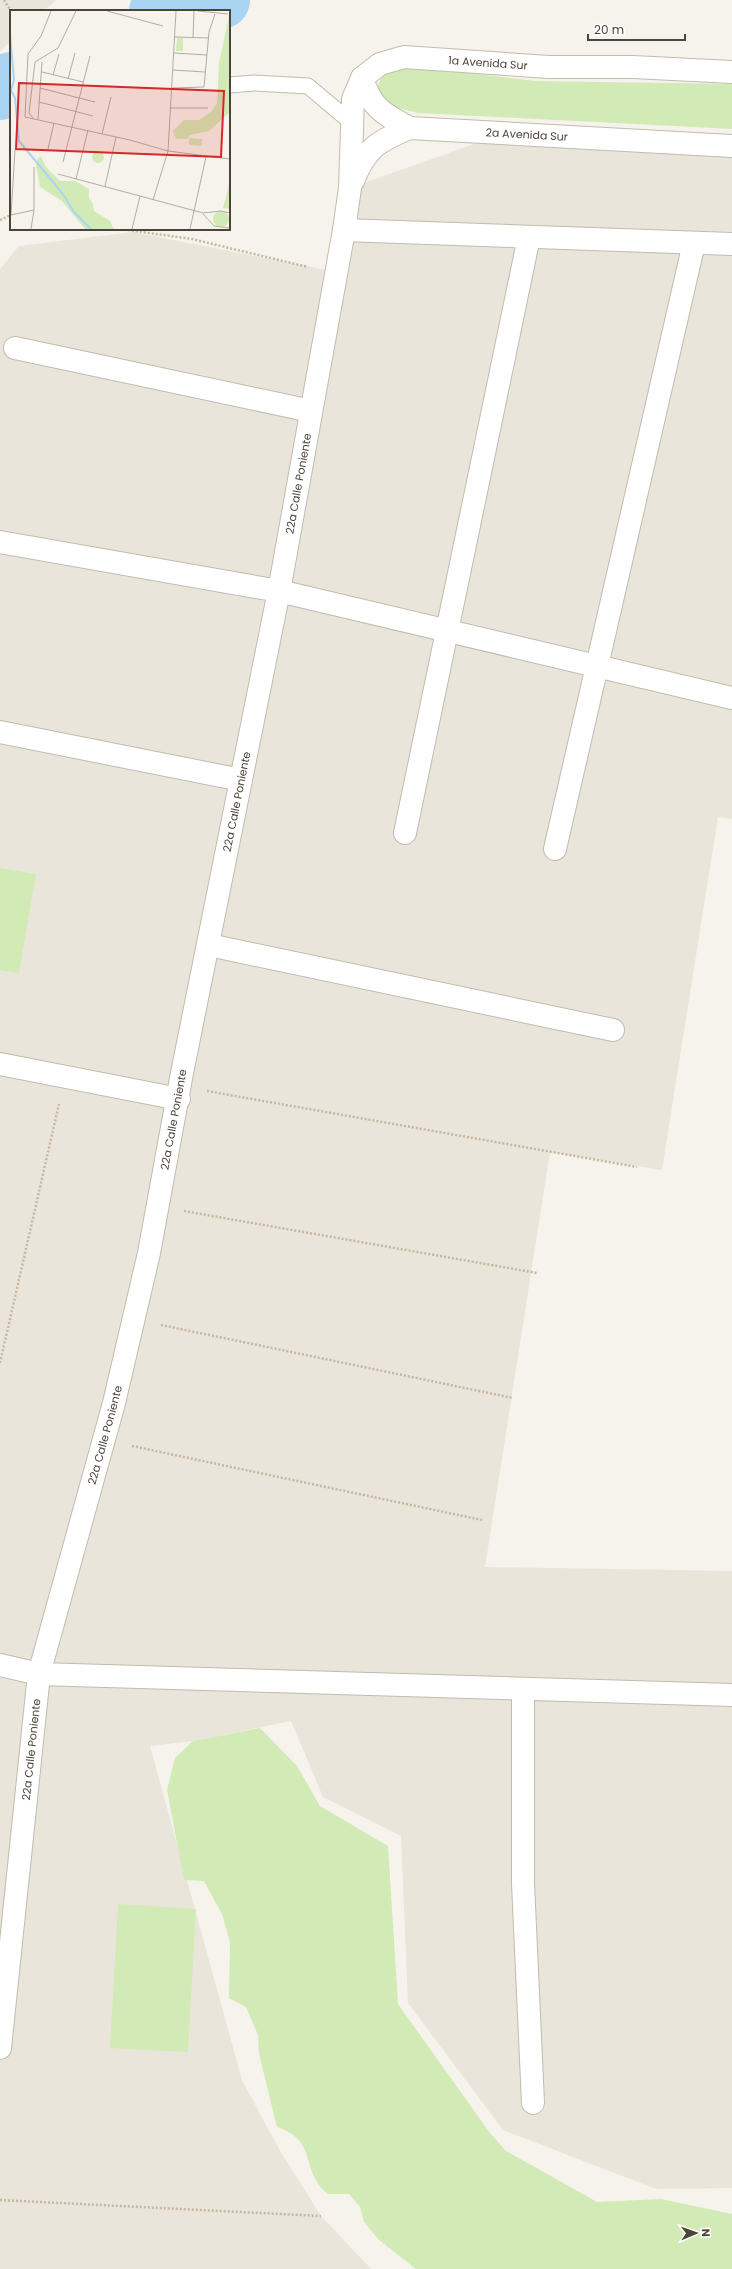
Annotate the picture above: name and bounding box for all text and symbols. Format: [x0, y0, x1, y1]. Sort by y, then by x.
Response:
inset map [10, 10, 230, 230]
scale bar [588, 16, 685, 42]
text: 20 m [594, 21, 624, 38]
street label: 1a Avenida Sur [448, 52, 528, 74]
street label: 2a Avenida Sur [485, 124, 568, 145]
street label: 22a Calle Poniente [281, 432, 315, 535]
street label: 22a Calle Poniente [219, 750, 255, 853]
street label: 22a Calle Poniente [156, 1068, 191, 1171]
street label: 22a Calle Poniente [84, 1384, 126, 1486]
street label: 22a Calle Poniente [18, 1698, 44, 1801]
north arrow [676, 2213, 716, 2253]
text: N [698, 2228, 714, 2237]

